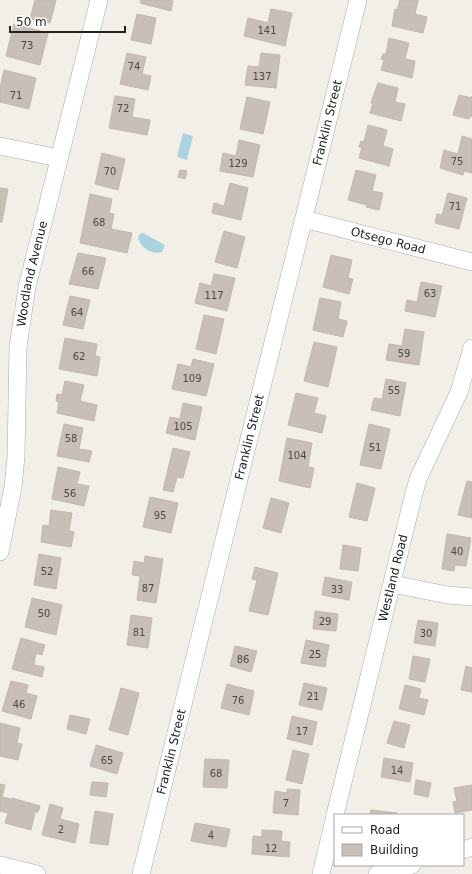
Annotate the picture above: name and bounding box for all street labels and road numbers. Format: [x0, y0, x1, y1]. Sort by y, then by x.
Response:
street label: Franklin Street [310, 78, 345, 167]
street label: Woodland Avenue [14, 220, 50, 328]
street label: Otsego Road [349, 224, 427, 257]
street label: Franklin Street [232, 393, 267, 481]
street label: Westland Road [376, 533, 411, 623]
street label: Franklin Street [154, 707, 189, 796]

